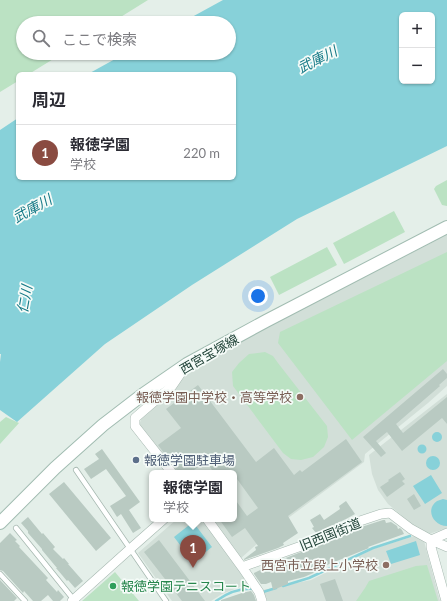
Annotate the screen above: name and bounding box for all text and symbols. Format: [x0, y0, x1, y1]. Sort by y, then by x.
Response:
map controls [399, 12, 435, 84]
button: + [399, 12, 435, 48]
search box [16, 16, 236, 60]
icon: search [30, 27, 52, 49]
text: ここで検索 [62, 30, 137, 48]
water label: 武庫川 [294, 41, 341, 76]
button: − [399, 48, 435, 84]
text: 周辺 [32, 89, 66, 110]
text: 報徳学園 [70, 135, 130, 153]
text: 1 [41, 145, 49, 161]
text: 220 m [183, 145, 220, 161]
text: 学校 [70, 156, 96, 172]
water label: 武庫川 [10, 189, 56, 226]
water label: 仁川 [13, 282, 35, 314]
your location [248, 286, 268, 306]
street label: 西宮宝塚線 [177, 331, 241, 377]
place label: 報徳学園中学校・高等学校 [136, 389, 292, 405]
marker: 報徳学園中学校・高等学校 [295, 392, 305, 402]
place label: 報徳学園駐車場 [144, 452, 235, 468]
marker: 報徳学園駐車場 [131, 455, 141, 465]
popup [149, 470, 237, 522]
text: 報徳学園 [163, 478, 223, 496]
text: 学校 [163, 499, 189, 515]
street label: 旧西国街道 [297, 514, 363, 554]
pin: 1 [180, 535, 206, 568]
place label: 西宮市立段上小学校 [261, 557, 378, 573]
marker: 西宮市立段上小学校 [381, 560, 391, 570]
place label: 報徳学園テニスコート [121, 578, 251, 594]
marker: 報徳学園テニスコート [108, 581, 118, 591]

